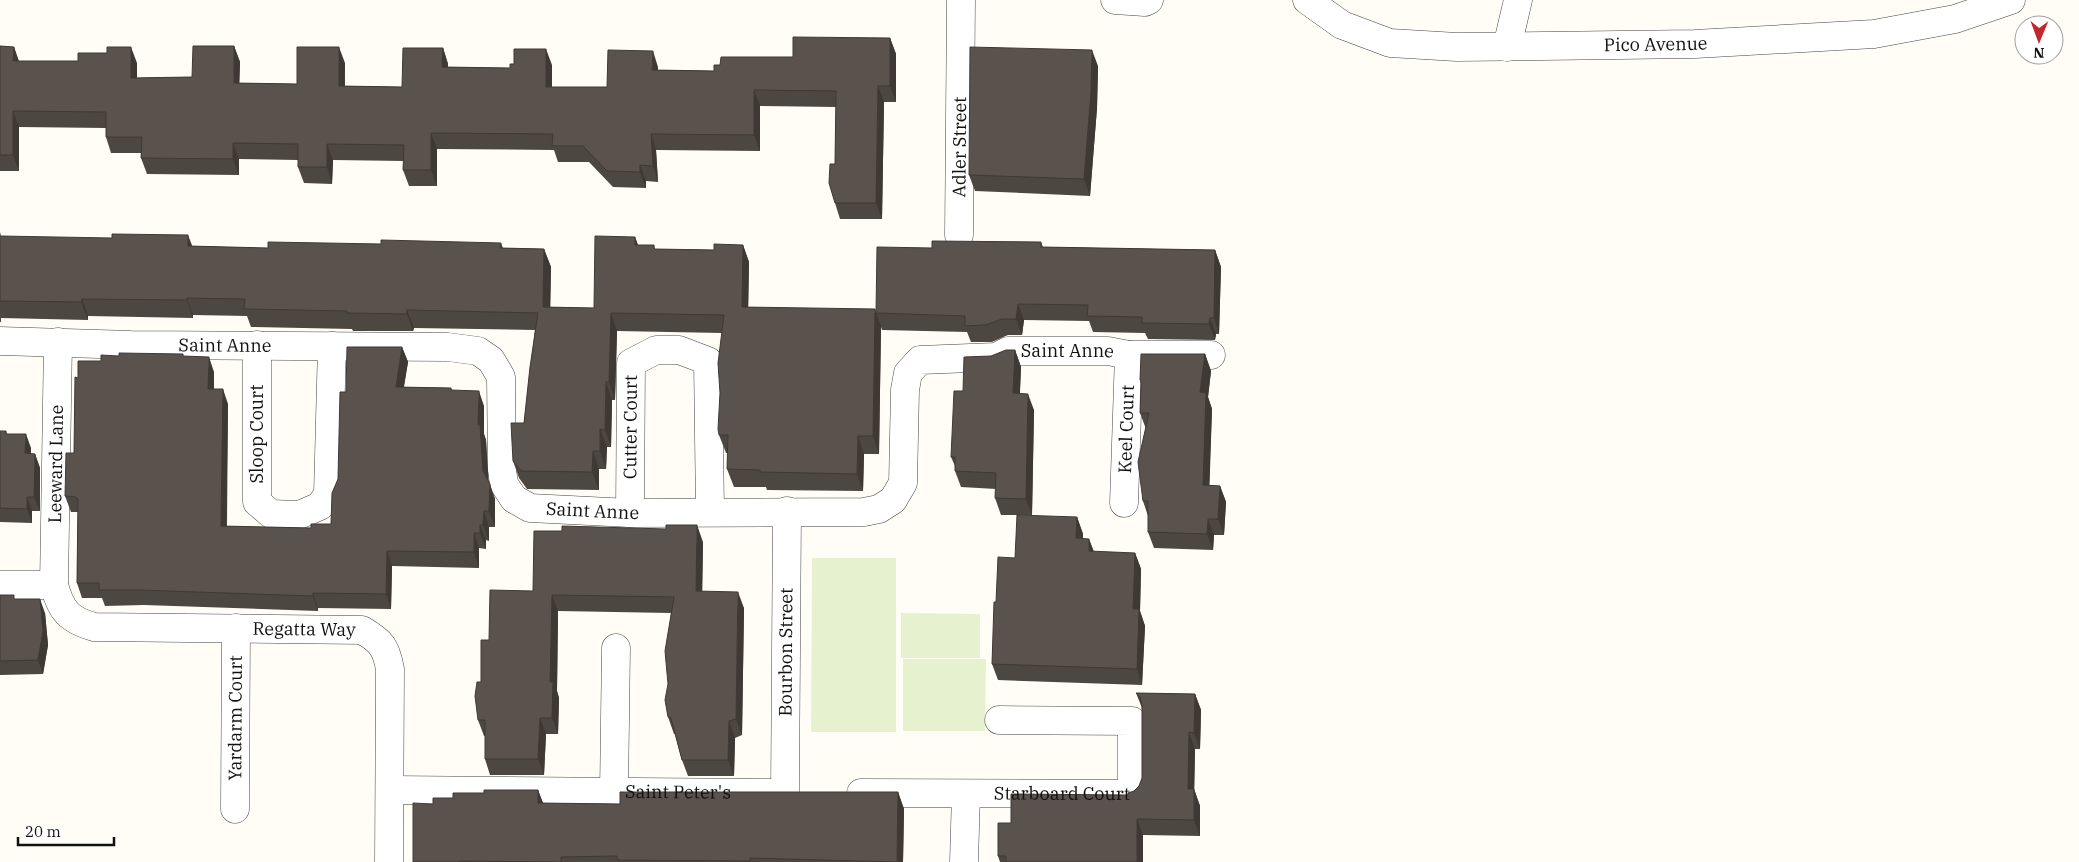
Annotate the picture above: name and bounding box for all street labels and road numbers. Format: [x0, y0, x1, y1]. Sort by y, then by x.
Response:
street label: Pico Avenue [1604, 31, 1708, 56]
street label: Adler Street [947, 96, 971, 198]
street label: Saint Anne [178, 333, 272, 357]
street label: Saint Anne [1021, 339, 1116, 363]
street label: Cutter Court [618, 375, 642, 479]
street label: Keel Court [1113, 384, 1139, 474]
street label: Sloop Court [245, 385, 268, 483]
street label: Leeward Lane [43, 405, 68, 523]
street label: Saint Anne [545, 497, 639, 524]
street label: Bourbon Street [774, 588, 797, 716]
street label: Regatta Way [252, 617, 356, 641]
street label: Yardarm Court [223, 655, 247, 781]
street label: Saint Peter's [625, 780, 731, 804]
street label: Starboard Court [994, 781, 1130, 805]

